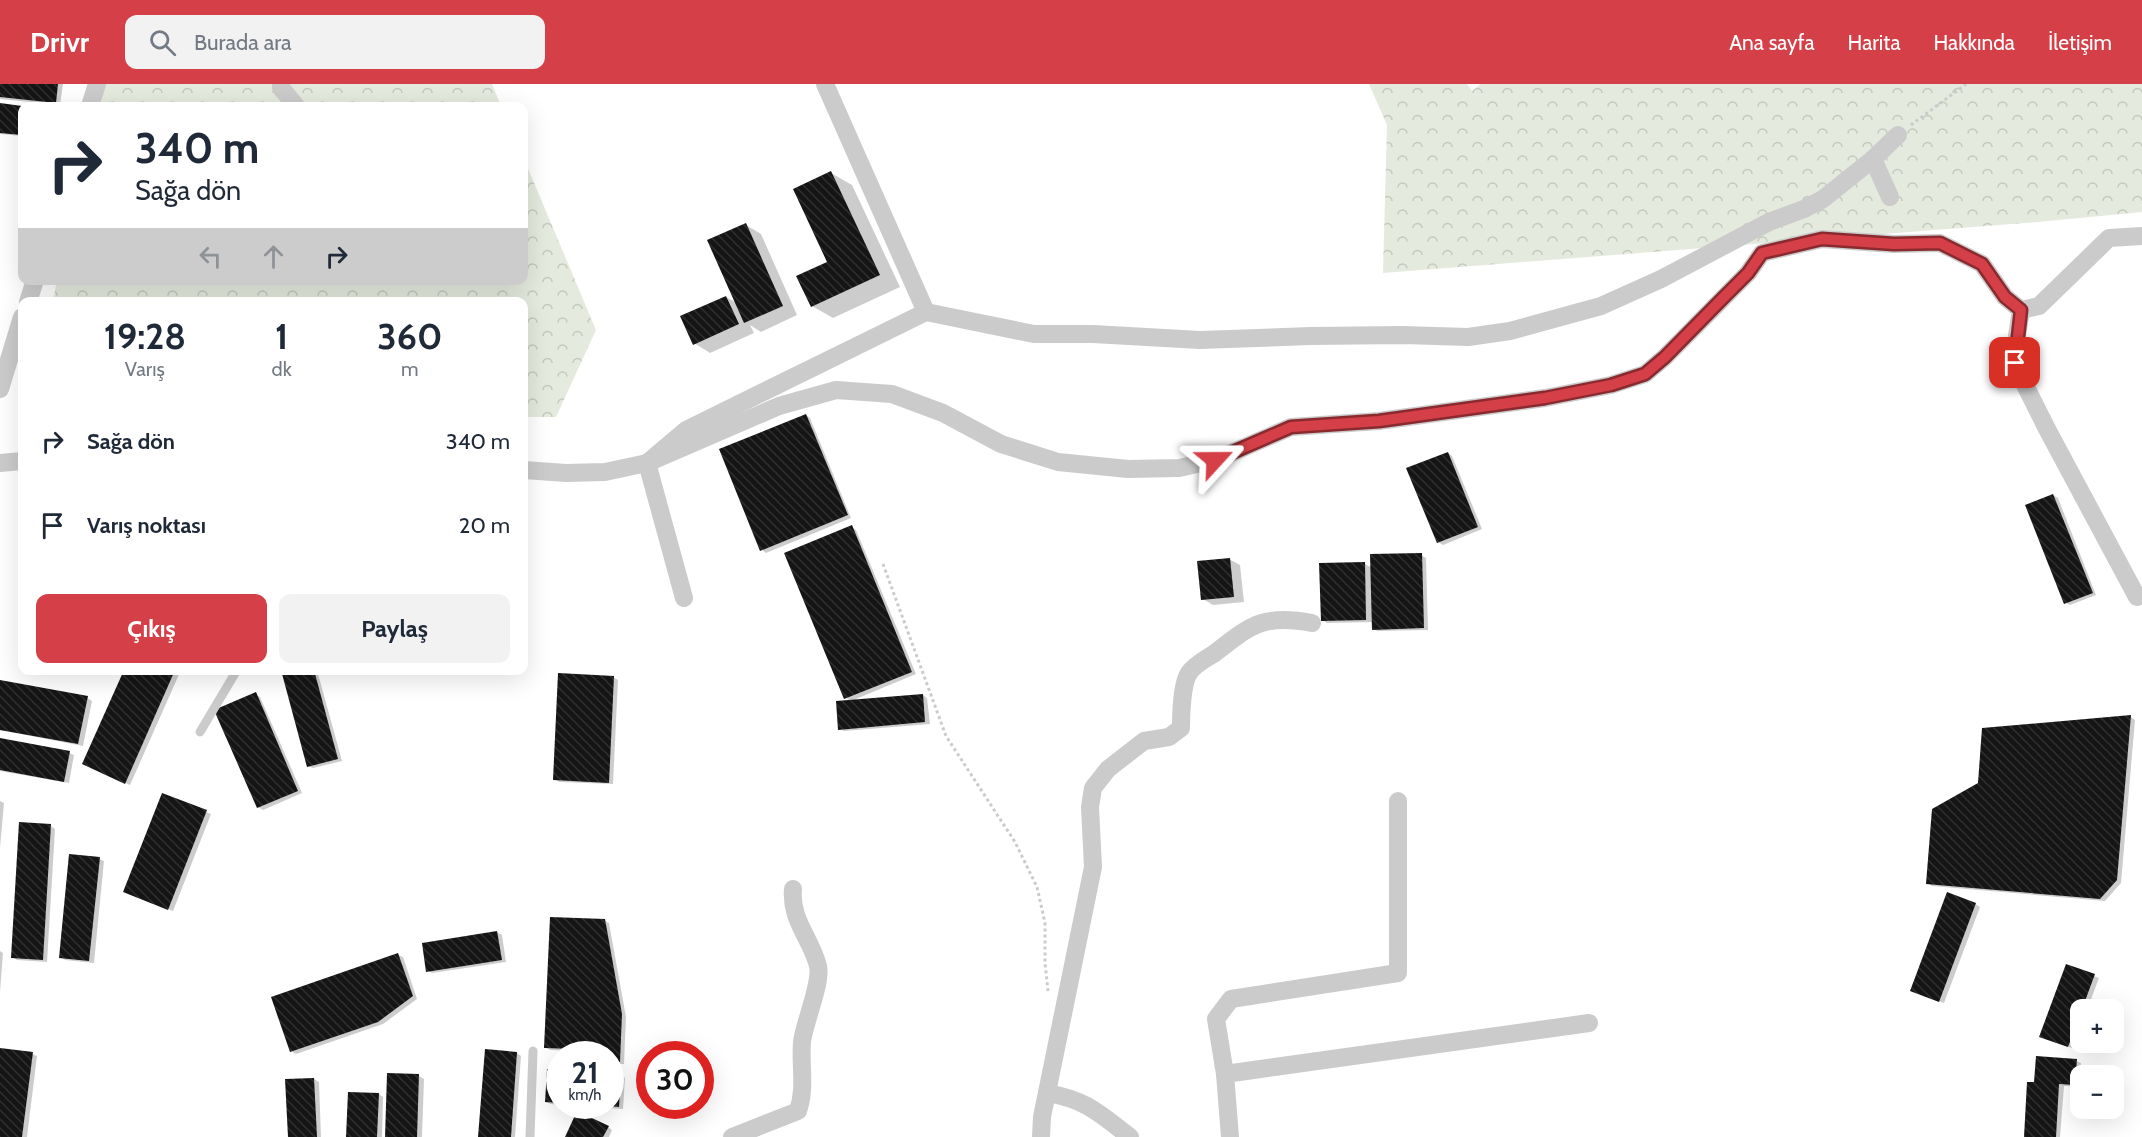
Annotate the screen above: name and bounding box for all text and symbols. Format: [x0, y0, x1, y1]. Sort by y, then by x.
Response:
search box [125, 15, 545, 69]
text: Drivr [30, 25, 89, 59]
icon: search [146, 26, 179, 59]
text: Burada ara [194, 29, 292, 56]
text: Ana sayfa [1729, 30, 1815, 55]
text: Harita [1848, 30, 1900, 55]
text: Hakkında [1933, 30, 2015, 55]
text: İletişim [2048, 30, 2112, 55]
text: 340 m [135, 122, 259, 174]
icon: right [36, 126, 114, 204]
text: Sağa dön [135, 174, 241, 207]
icon: left [194, 240, 227, 273]
icon: ahead [257, 240, 290, 273]
icon: right [320, 240, 353, 273]
text: 19:28 [104, 314, 186, 358]
text: 1 [275, 314, 288, 358]
text: 360 [377, 314, 442, 358]
pin [1989, 337, 2040, 388]
icon: arrive [1998, 346, 2031, 379]
text: Varış [125, 357, 165, 381]
text: dk [272, 357, 292, 381]
text: m [401, 357, 419, 381]
icon: right [36, 425, 69, 458]
text: Sağa dön [87, 428, 175, 455]
text: 340 m [446, 428, 510, 455]
position arrow [1183, 428, 1247, 492]
icon: arrive [36, 509, 69, 542]
text: Varış noktası [87, 512, 206, 539]
text: 20 m [459, 512, 510, 539]
button: Çıkış [36, 594, 267, 663]
button: Paylaş [279, 594, 510, 663]
map controls [2070, 999, 2124, 1119]
button: + [2070, 999, 2124, 1053]
speed limit sign: 30 [636, 1041, 714, 1119]
text: 21 [572, 1054, 598, 1091]
button: − [2070, 1065, 2124, 1119]
text: km/h [569, 1086, 601, 1104]

